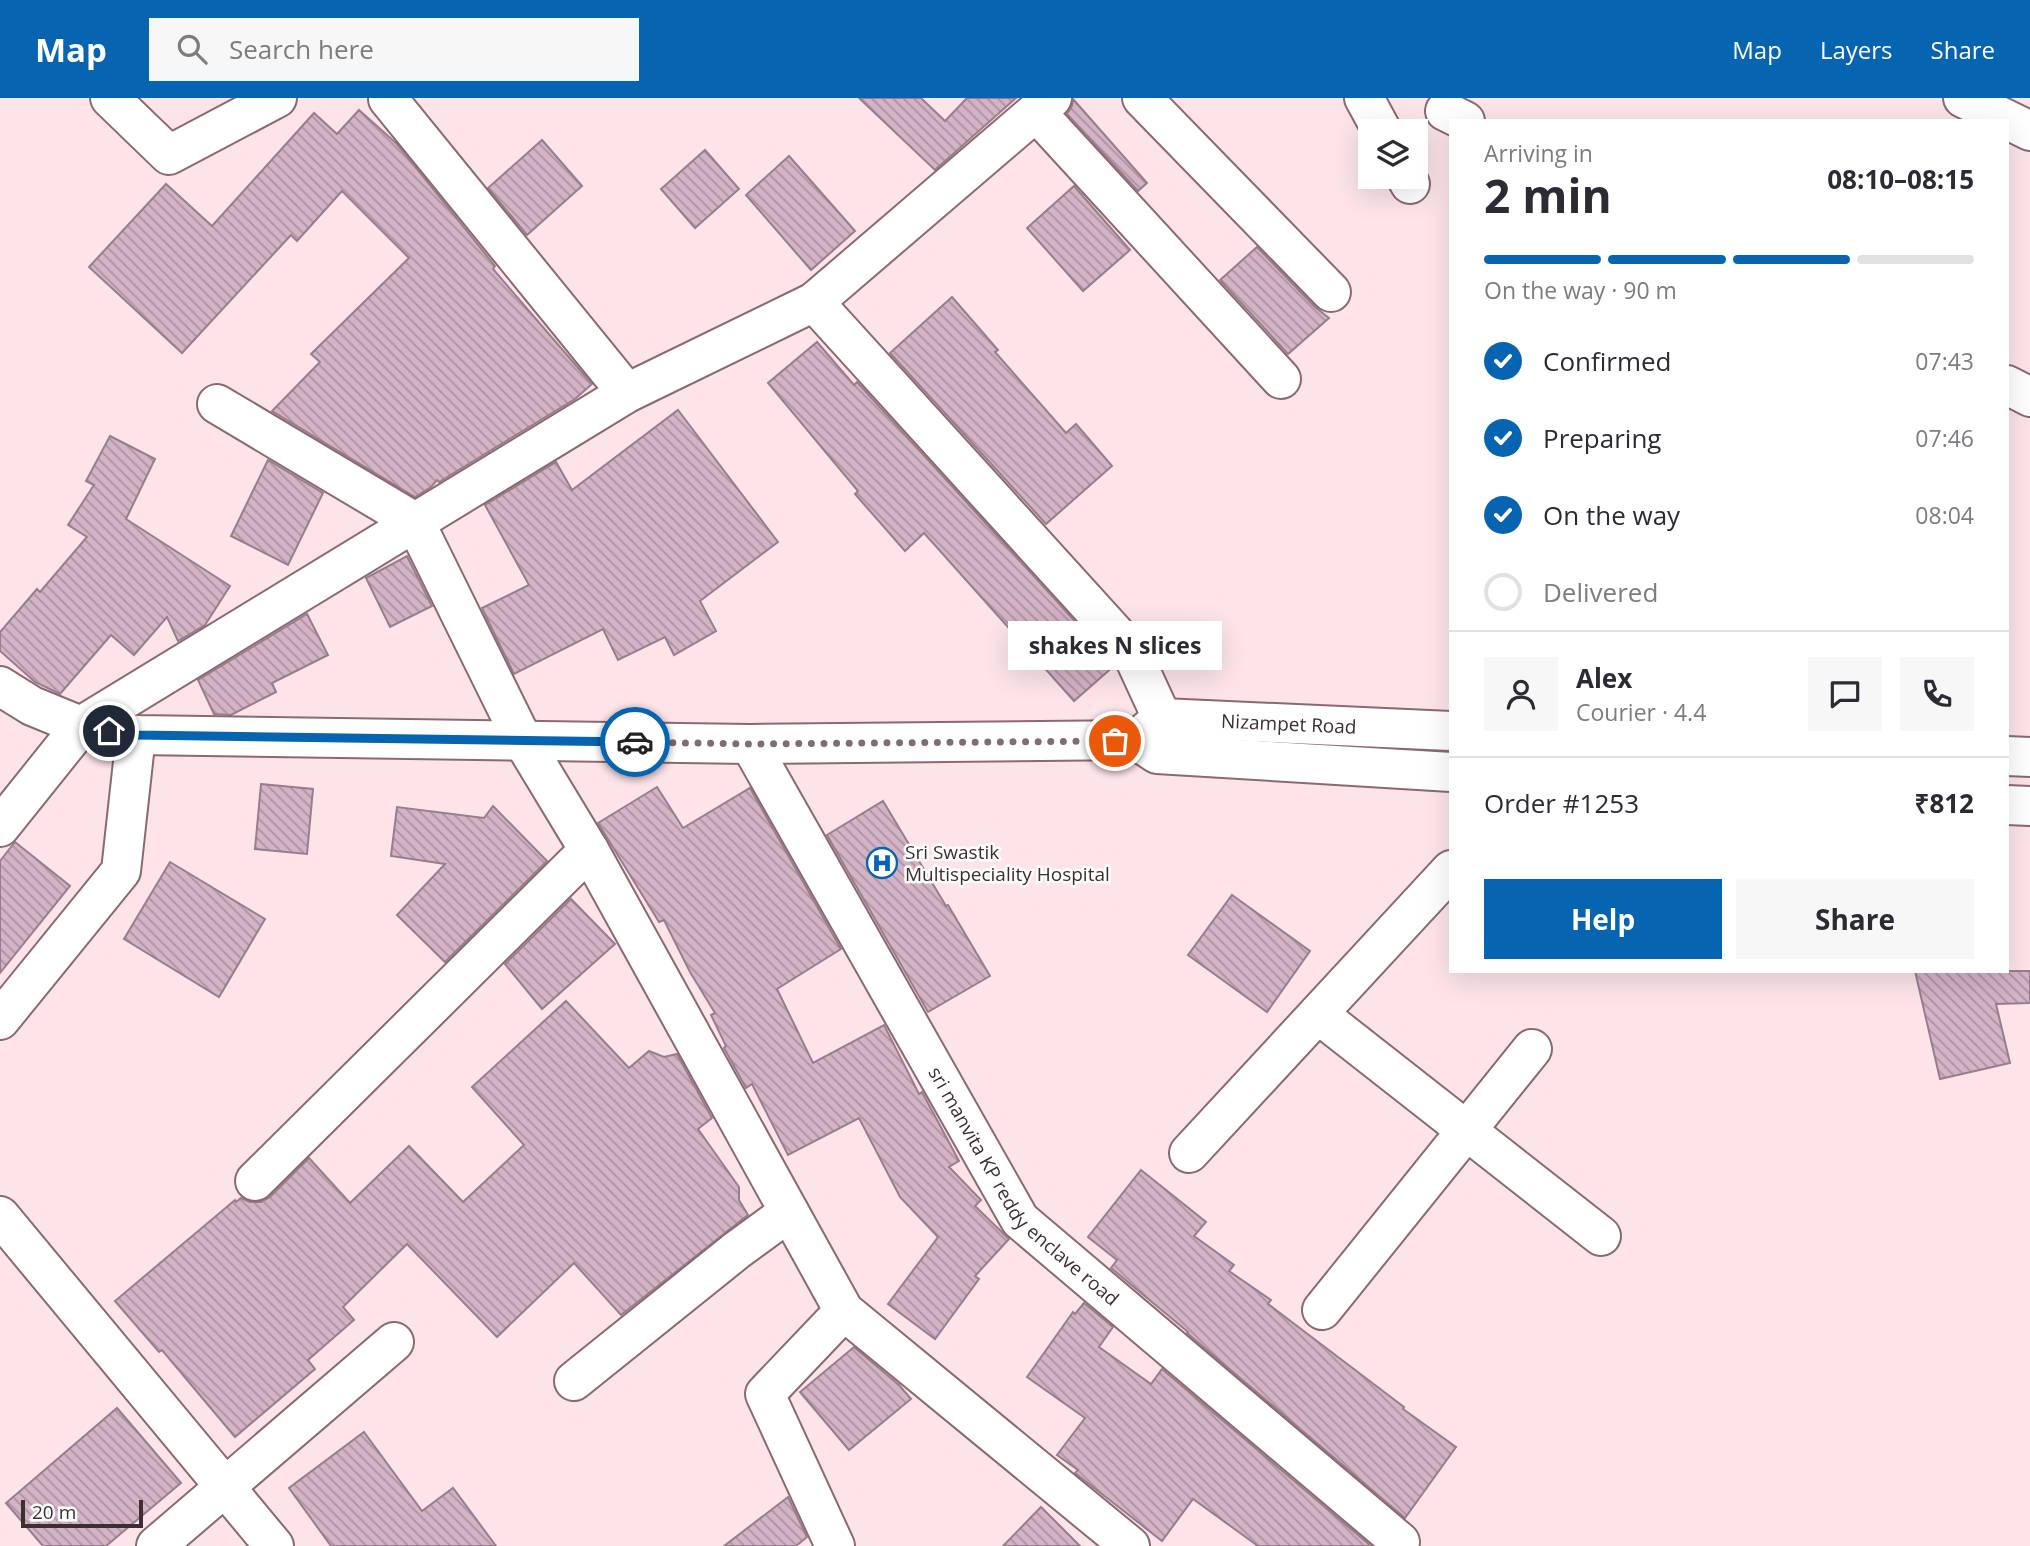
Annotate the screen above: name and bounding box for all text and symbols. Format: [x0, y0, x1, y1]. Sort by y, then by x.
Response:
search box [149, 18, 639, 81]
text: Map [35, 27, 107, 72]
icon: search [173, 30, 211, 68]
text: Search here [229, 31, 374, 67]
text: Map [1732, 33, 1782, 66]
text: Layers [1820, 33, 1893, 66]
text: Share [1931, 33, 1995, 66]
map controls [1358, 119, 1428, 189]
button: layers [1358, 119, 1428, 189]
text: Arriving in [1484, 137, 1593, 169]
text: 08:10–08:15 [1827, 161, 1974, 197]
text: 2 min [1484, 164, 1612, 226]
text: On the way · 90 m [1484, 274, 1677, 306]
icon: check [1484, 342, 1522, 380]
text: Confirmed [1543, 343, 1671, 379]
text: 07:43 [1915, 345, 1974, 377]
icon: check [1484, 419, 1522, 457]
text: Preparing [1543, 420, 1661, 456]
text: 07:46 [1915, 422, 1974, 454]
icon: check [1484, 496, 1522, 534]
text: On the way [1543, 497, 1680, 533]
text: 08:04 [1915, 499, 1974, 531]
text: Delivered [1543, 574, 1658, 610]
callout: shakes N slices [1008, 622, 1222, 671]
text: shakes N slices [1029, 629, 1201, 661]
button: person [1484, 657, 1558, 731]
button: chat [1808, 657, 1882, 731]
button: phone [1900, 657, 1974, 731]
text: Alex [1576, 660, 1632, 696]
text: Courier · 4.4 [1576, 696, 1706, 728]
pin [79, 701, 139, 761]
courier [600, 707, 670, 777]
street label: Nizampet Road [1221, 708, 1357, 740]
pin [1085, 711, 1145, 771]
icon: home [90, 712, 128, 750]
icon: bag [1096, 722, 1134, 760]
icon: car [616, 723, 654, 761]
text: Order #1253 [1484, 785, 1639, 821]
text: ₹812 [1915, 785, 1974, 821]
place label: Sri Swastik Multispeciality Hospital [905, 839, 1110, 887]
hospital icon: Sri Swastik Multispeciality Hospital [865, 846, 899, 880]
button: Help [1484, 879, 1722, 959]
button: Share [1736, 879, 1974, 959]
street label: sri manvita KP reddy enclave road [923, 1062, 1125, 1311]
scale bar [21, 1497, 144, 1529]
text: 20 m [32, 1499, 76, 1525]

